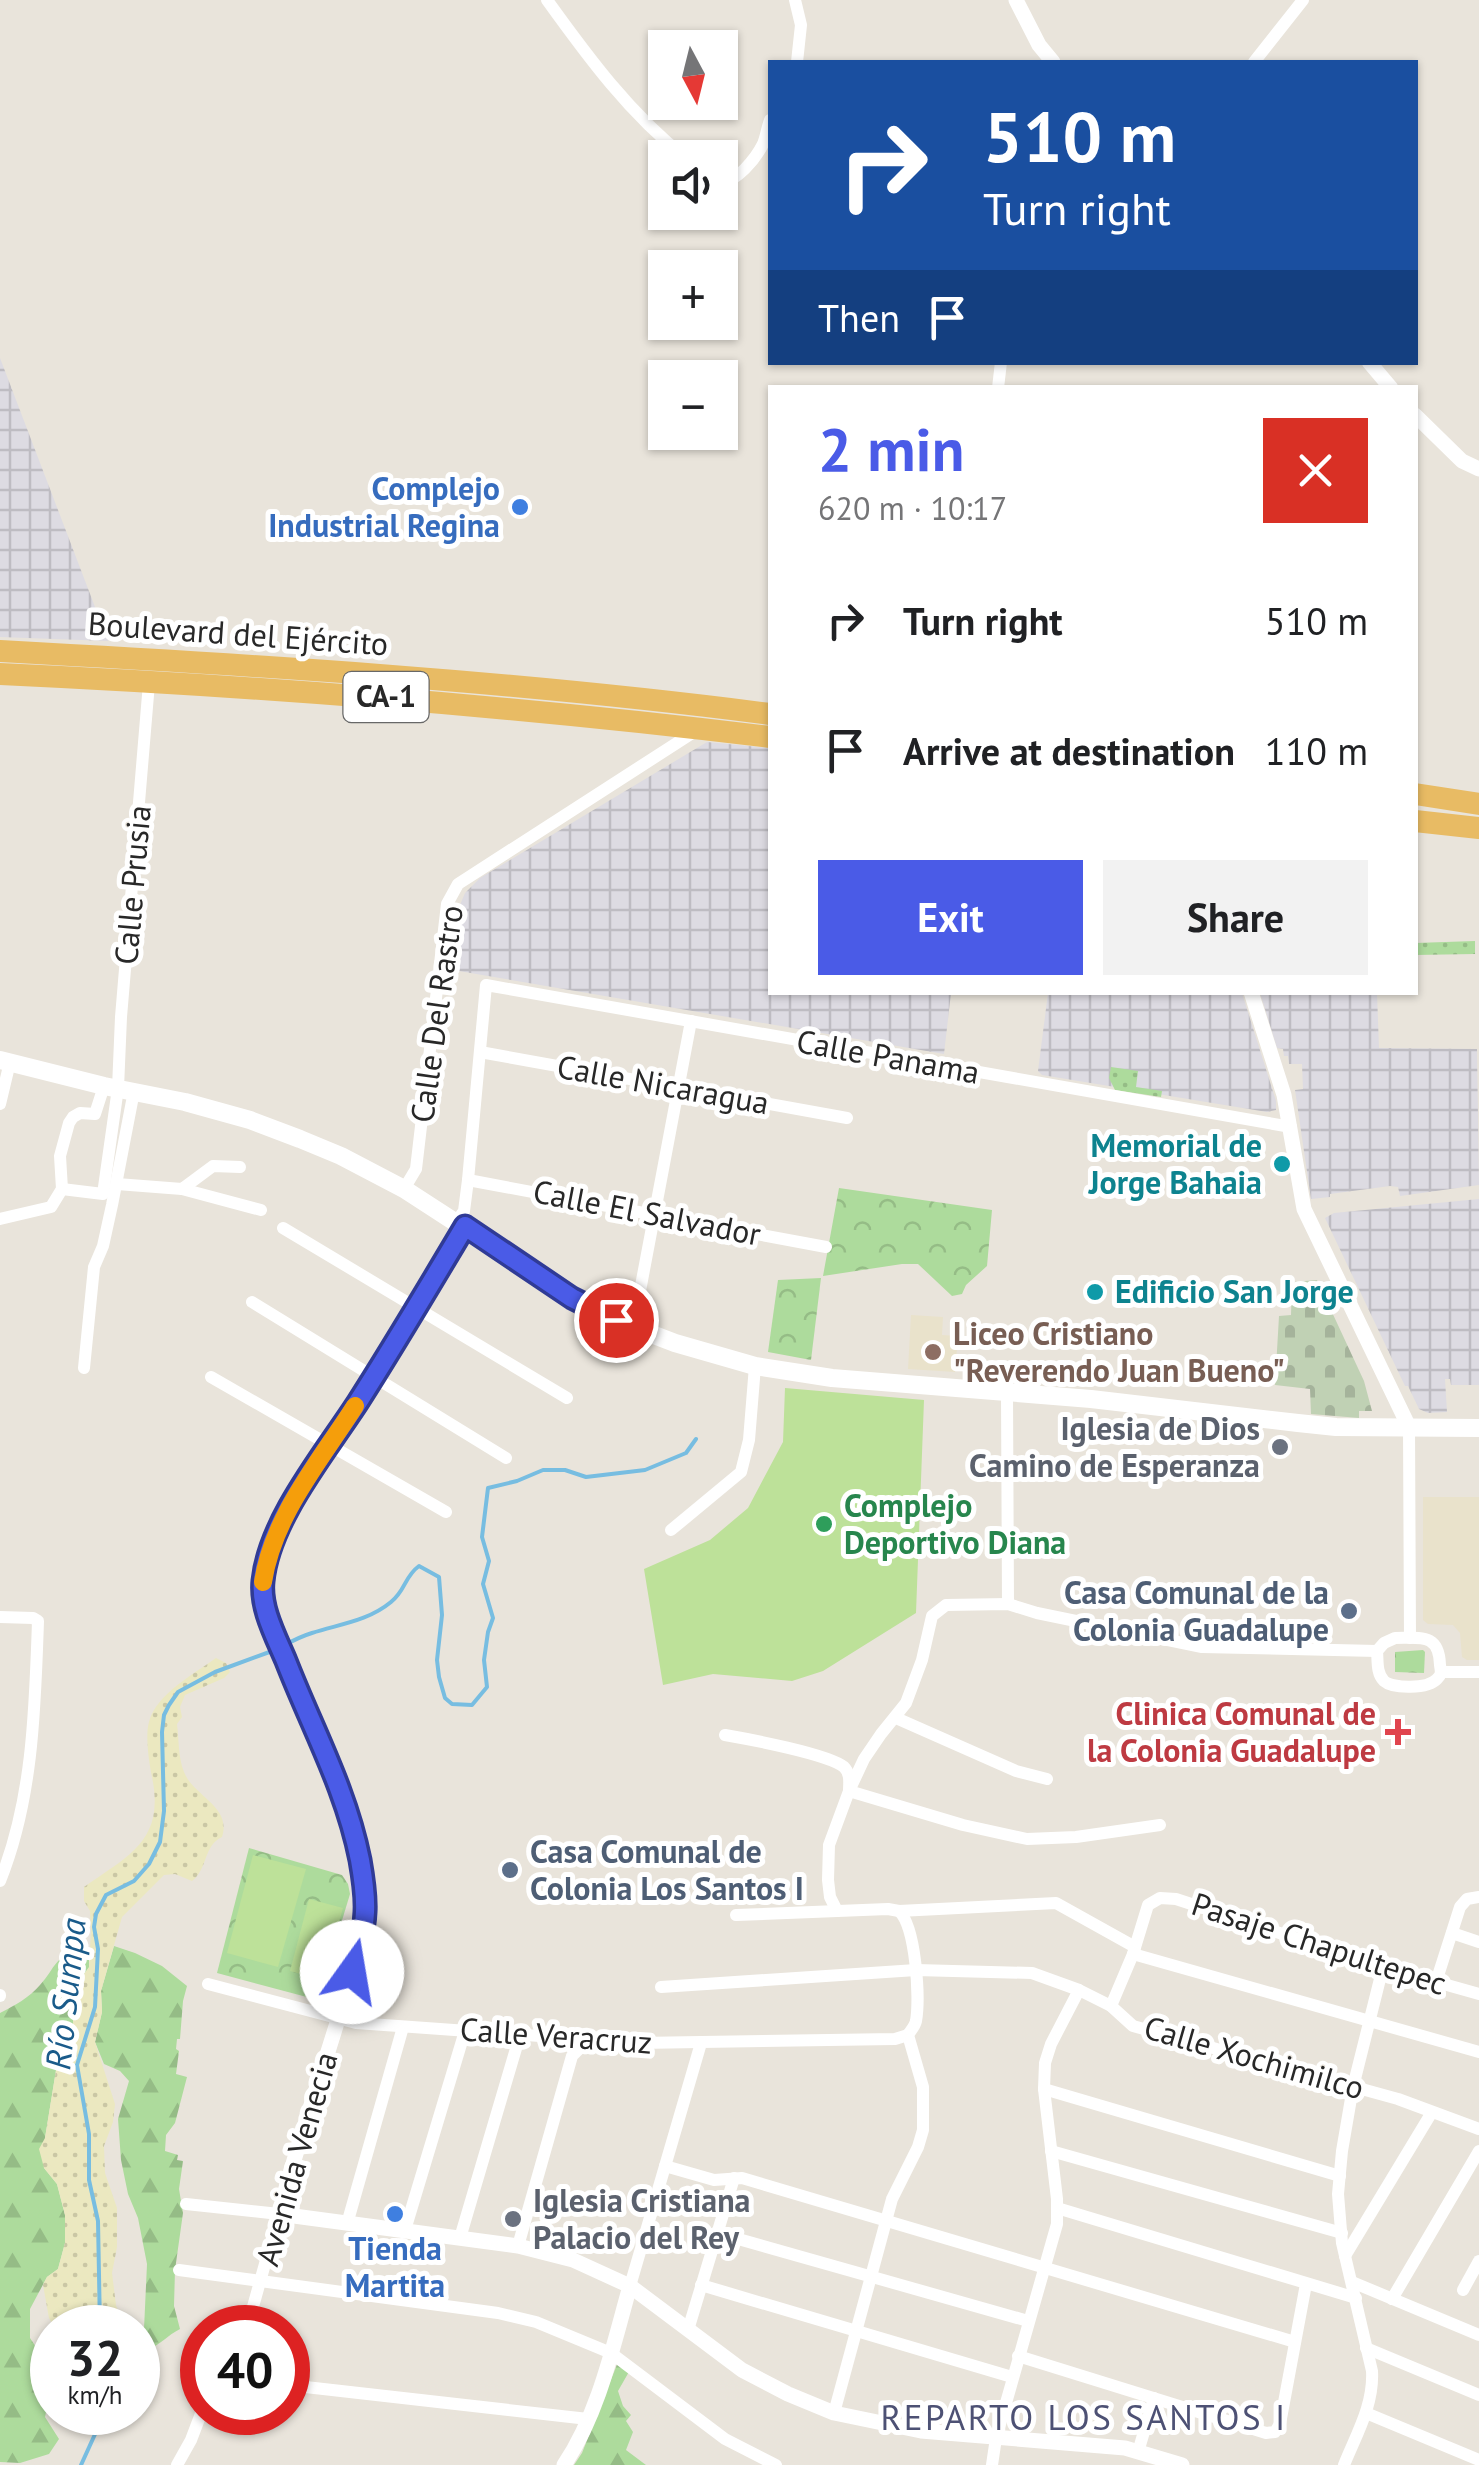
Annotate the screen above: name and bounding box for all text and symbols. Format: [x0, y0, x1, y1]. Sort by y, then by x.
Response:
north arrow [648, 30, 738, 120]
map controls [648, 30, 738, 450]
text: 510 m [983, 91, 1176, 181]
icon: right [818, 100, 948, 230]
button: sound [648, 140, 738, 230]
text: Turn right [983, 179, 1171, 237]
button: + [648, 250, 738, 340]
icon: arrive [920, 290, 975, 345]
text: Then [818, 293, 900, 342]
button: − [648, 360, 738, 450]
text: 2 min [818, 410, 964, 488]
button: close [1263, 418, 1368, 523]
place label: Complejo Industrial Regina [268, 467, 500, 546]
text: 620 m · 10:17 [818, 487, 1007, 529]
marker: Complejo Industrial Regina [509, 496, 531, 518]
icon: right [818, 593, 873, 648]
text: Turn right [903, 596, 1063, 645]
text: 510 m [1265, 596, 1368, 645]
street label: Boulevard del Ejército [87, 602, 390, 664]
road number: CA-1 [344, 672, 428, 722]
icon: arrive [818, 723, 873, 778]
text: Arrive at destination [903, 726, 1235, 775]
text: 110 m [1265, 726, 1368, 775]
street label: Calle Prusia [104, 803, 160, 966]
button: Exit [818, 860, 1083, 975]
button: Share [1103, 860, 1368, 975]
street label: Calle Del Rastro [400, 902, 472, 1125]
street label: Calle Panama [793, 1019, 983, 1093]
street label: Calle Nicaragua [554, 1045, 772, 1123]
place label: Memorial de Jorge Bahaia [1088, 1124, 1262, 1203]
marker: Memorial de Jorge Bahaia [1271, 1153, 1293, 1175]
street label: Calle El Salvador [530, 1169, 765, 1255]
place label: Edificio San Jorge [1115, 1270, 1354, 1312]
pin [574, 1278, 659, 1363]
marker: Edificio San Jorge [1084, 1281, 1106, 1303]
icon: arrive [589, 1293, 644, 1348]
place label: Liceo Cristiano "Reverendo Juan Bueno" [953, 1312, 1285, 1391]
marker: Liceo Cristiano "Reverendo Juan Bueno" [922, 1341, 944, 1363]
place label: Iglesia de Dios Camino de Esperanza [969, 1407, 1260, 1486]
marker: Iglesia de Dios Camino de Esperanza [1269, 1436, 1291, 1458]
place label: Complejo Deportivo Diana [844, 1484, 1066, 1563]
marker: Complejo Deportivo Diana [813, 1513, 835, 1535]
place label: Casa Comunal de la Colonia Guadalupe [1064, 1571, 1329, 1650]
marker: Casa Comunal de la Colonia Guadalupe [1338, 1600, 1360, 1622]
place label: Clinica Comunal de la Colonia Guadalupe [1087, 1692, 1376, 1771]
marker: Clinica Comunal de la Colonia Guadalupe [1385, 1719, 1411, 1745]
place label: Casa Comunal de Colonia Los Santos I [530, 1830, 804, 1909]
marker: Casa Comunal de Colonia Los Santos I [499, 1859, 521, 1881]
street label: Pasaje Chapultepec [1187, 1882, 1452, 2004]
water label: Río Sumpa [34, 1916, 96, 2072]
position arrow [300, 1920, 404, 2024]
street label: Calle Xochimilco [1139, 2006, 1369, 2108]
street label: Calle Veracruz [459, 2007, 653, 2063]
street label: Avenida Venecia [245, 2047, 347, 2271]
place label: Iglesia Cristiana Palacio del Rey [533, 2179, 750, 2258]
marker: Tienda Martita [384, 2203, 406, 2225]
marker: Iglesia Cristiana Palacio del Rey [502, 2208, 524, 2230]
place label: Tienda Martita [345, 2227, 445, 2306]
speed limit sign: 40 [180, 2305, 310, 2435]
text: 32 [67, 2325, 123, 2390]
text: km/h [68, 2379, 122, 2411]
district label: REPARTO LOS SANTOS I [880, 2394, 1288, 2440]

